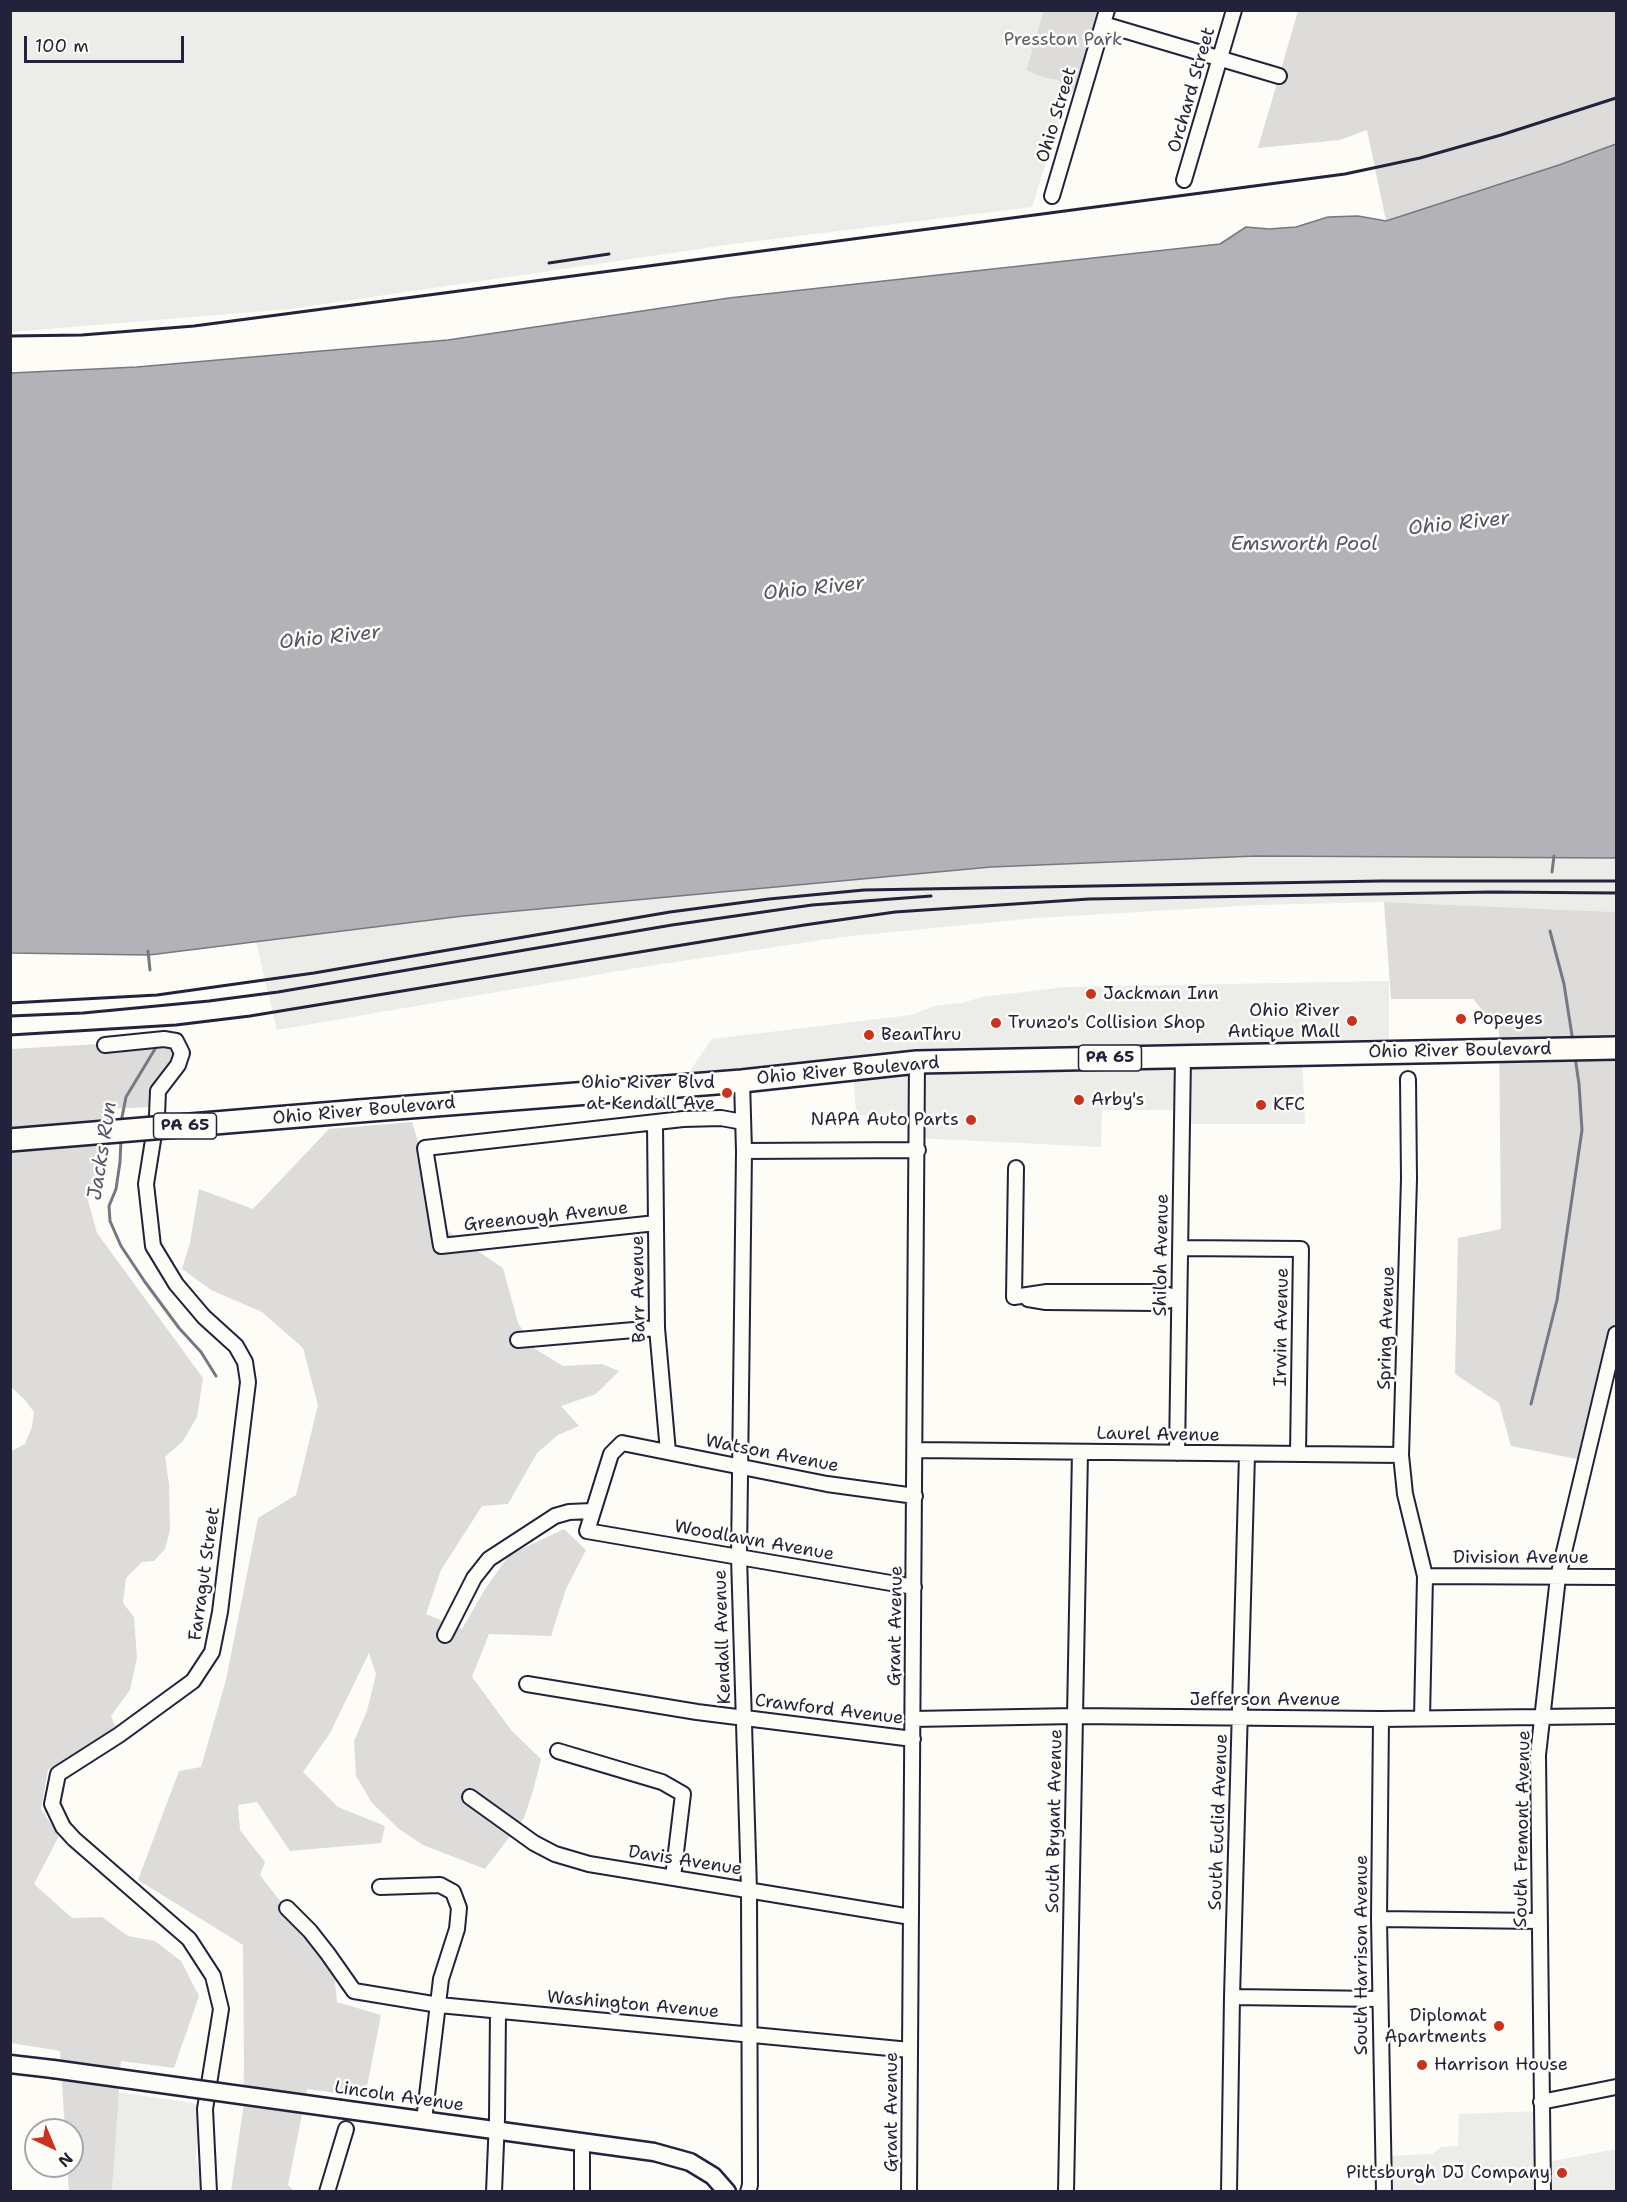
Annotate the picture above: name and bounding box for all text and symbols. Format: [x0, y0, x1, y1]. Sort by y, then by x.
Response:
scale bar [27, 24, 188, 62]
street label: Orchard Street [1164, 25, 1220, 155]
park label: Presston Park [1004, 29, 1122, 51]
text: 100 m [35, 34, 89, 58]
street label: Ohio Street [1032, 65, 1082, 165]
water label: Ohio River [1407, 507, 1511, 541]
water label: Emsworth Pool [1230, 533, 1378, 557]
water label: Ohio River [762, 572, 866, 606]
water label: Ohio River [278, 621, 382, 655]
place label: Jackman Inn [1103, 983, 1219, 1005]
marker: Jackman Inn [1084, 987, 1098, 1001]
place label: Ohio River Antique Mall [1228, 1000, 1340, 1042]
place label: Popeyes [1473, 1008, 1543, 1030]
place label: Trunzo's Collision Shop [1008, 1012, 1205, 1034]
marker: Popeyes [1454, 1012, 1468, 1026]
marker: Ohio River Antique Mall [1345, 1014, 1359, 1028]
marker: Trunzo's Collision Shop [989, 1016, 1003, 1030]
place label: BeanThru [881, 1024, 961, 1046]
marker: BeanThru [862, 1028, 876, 1042]
street label: Ohio River Boulevard [1368, 1039, 1552, 1063]
road number: PA 65 [1078, 1045, 1142, 1071]
street label: Ohio River Boulevard [756, 1052, 940, 1090]
place label: Ohio River Blvd at Kendall Ave [581, 1072, 715, 1114]
marker: Ohio River Blvd at Kendall Ave [720, 1086, 734, 1100]
place label: Arby's [1091, 1089, 1144, 1111]
street label: Ohio River Boulevard [272, 1092, 456, 1130]
marker: Arby's [1072, 1093, 1086, 1107]
place label: KFC [1273, 1094, 1305, 1116]
marker: KFC [1254, 1098, 1268, 1112]
water label: Jacks Run [83, 1100, 123, 1202]
place label: NAPA Auto Parts [811, 1109, 959, 1131]
road number: PA 65 [154, 1113, 216, 1139]
marker: NAPA Auto Parts [964, 1113, 978, 1127]
street label: Shiloh Avenue [1150, 1193, 1174, 1317]
street label: Greenough Avenue [463, 1198, 629, 1236]
street label: Barr Avenue [627, 1235, 651, 1343]
street label: Spring Avenue [1374, 1266, 1400, 1390]
street label: Irwin Avenue [1270, 1268, 1294, 1386]
street label: Laurel Avenue [1096, 1423, 1220, 1447]
street label: Watson Avenue [703, 1430, 841, 1478]
street label: Farragut Street [185, 1506, 225, 1642]
street label: Woodlawn Avenue [672, 1516, 836, 1566]
street label: Division Avenue [1453, 1547, 1589, 1569]
street label: Grant Avenue [884, 1566, 908, 1686]
street label: Kendall Avenue [710, 1569, 736, 1705]
street label: Jefferson Avenue [1190, 1689, 1340, 1711]
street label: Crawford Avenue [753, 1690, 905, 1730]
street label: South Bryant Avenue [1043, 1729, 1067, 1913]
street label: South Fremont Avenue [1510, 1730, 1536, 1928]
street label: South Euclid Avenue [1205, 1733, 1233, 1911]
street label: Davis Avenue [627, 1841, 743, 1881]
street label: South Harrison Avenue [1351, 1855, 1373, 2055]
street label: Washington Avenue [546, 1987, 720, 2023]
place label: Diplomat Apartments [1384, 2005, 1487, 2048]
marker: Diplomat Apartments [1492, 2019, 1506, 2033]
street label: Grant Avenue [881, 2052, 903, 2172]
place label: Harrison House [1434, 2054, 1568, 2076]
marker: Harrison House [1415, 2058, 1429, 2072]
street label: Lincoln Avenue [333, 2077, 465, 2117]
north arrow [24, 2118, 84, 2178]
text: N [54, 2148, 77, 2172]
place label: Pittsburgh DJ Company [1346, 2162, 1550, 2184]
marker: Pittsburgh DJ Company [1555, 2166, 1569, 2180]

